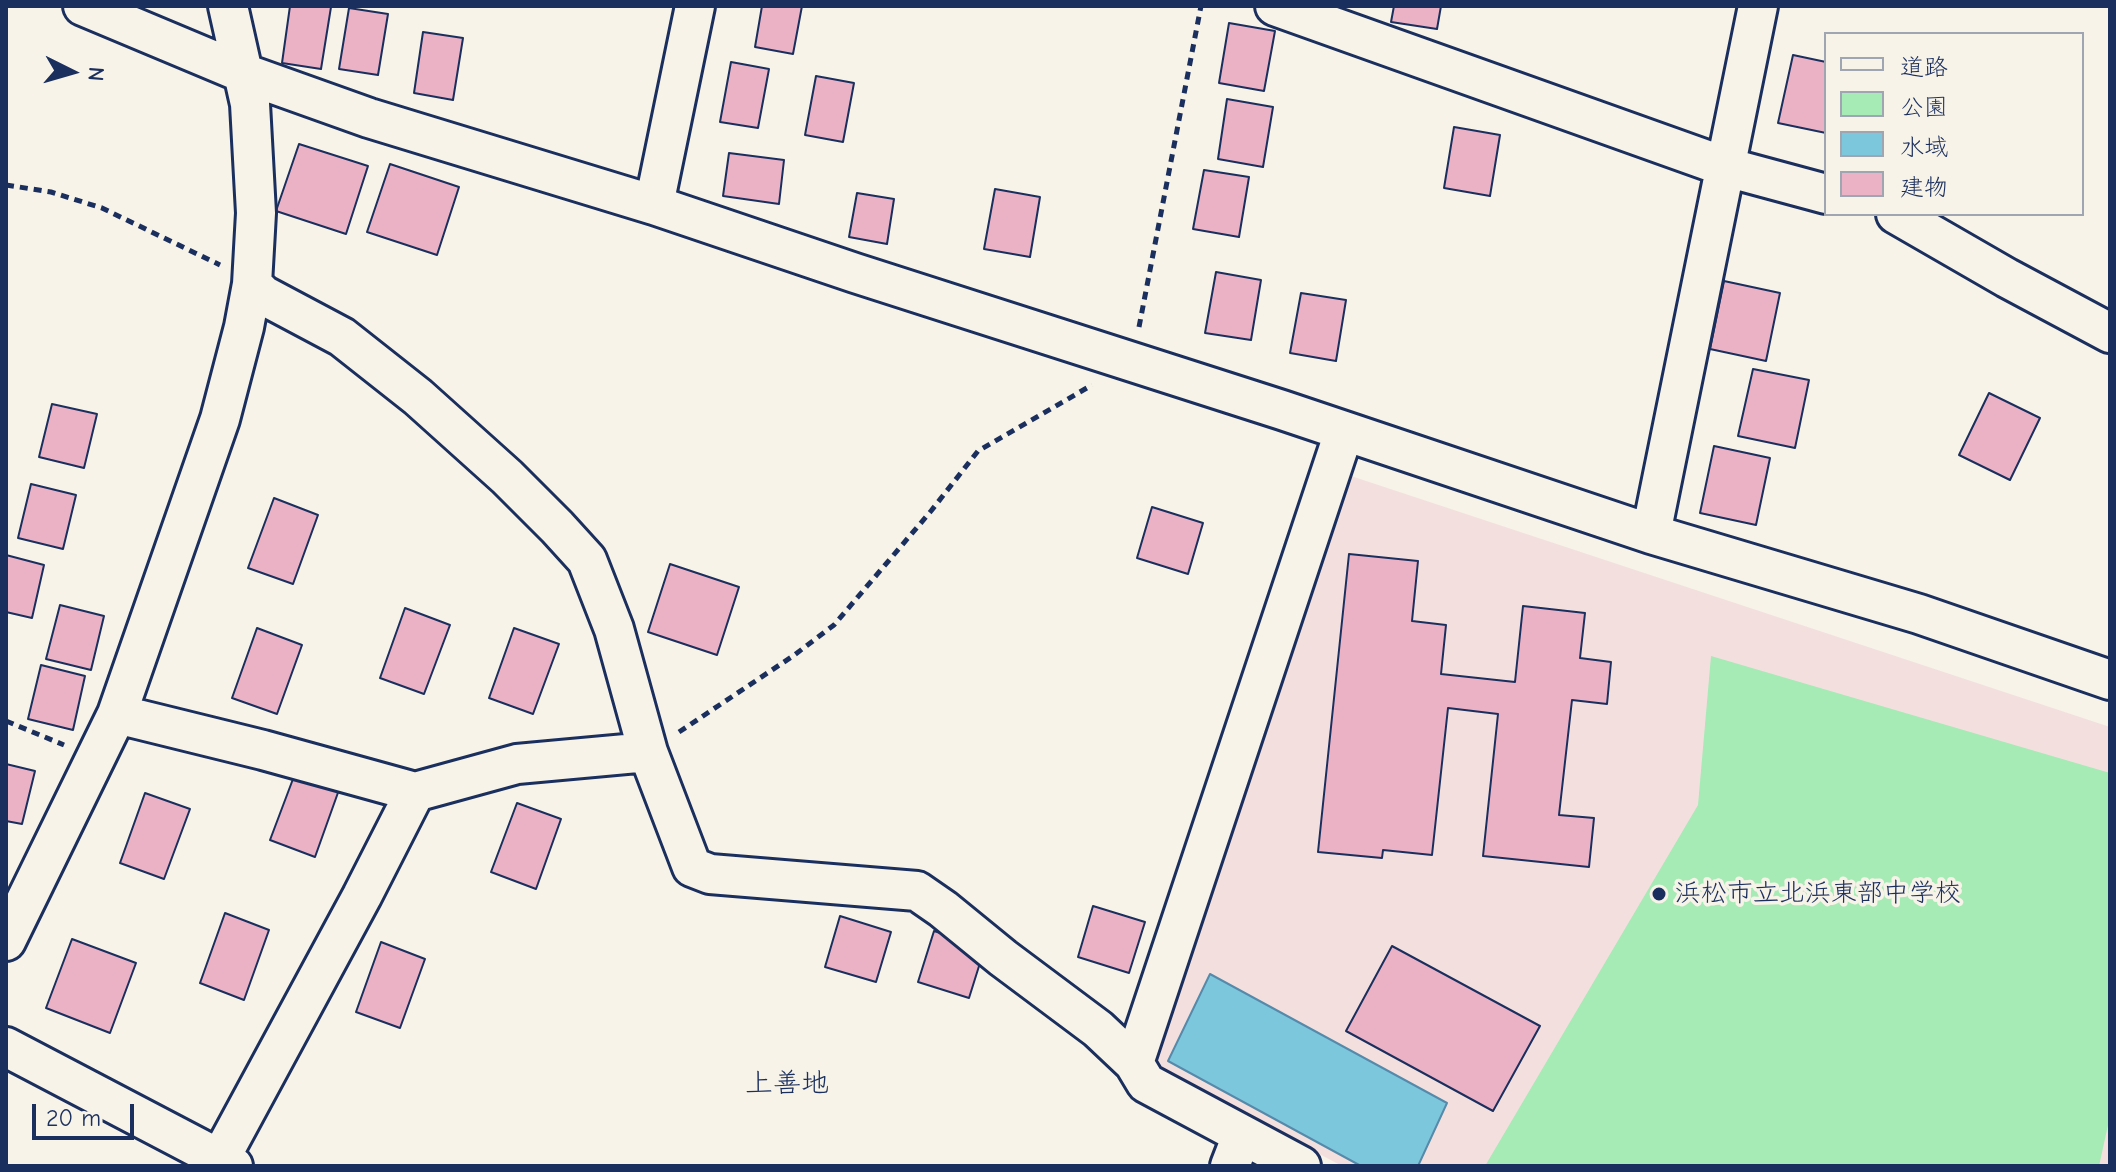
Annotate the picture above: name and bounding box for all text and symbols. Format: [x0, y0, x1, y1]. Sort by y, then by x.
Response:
north arrow [32, 32, 112, 112]
legend [1824, 32, 2084, 216]
text: 道路 [1900, 53, 1948, 81]
text: N [82, 66, 109, 82]
text: 公園 [1900, 93, 1948, 121]
text: 水域 [1900, 133, 1948, 161]
text: 建物 [1900, 173, 1948, 201]
place label: 浜松市立北浜東部中学校 [1675, 878, 1961, 910]
marker: 浜松市立北浜東部中学校 [1650, 885, 1668, 903]
district label: 上善地 [745, 1067, 829, 1101]
scale bar [36, 1088, 138, 1138]
text: 20 m [46, 1104, 101, 1132]

